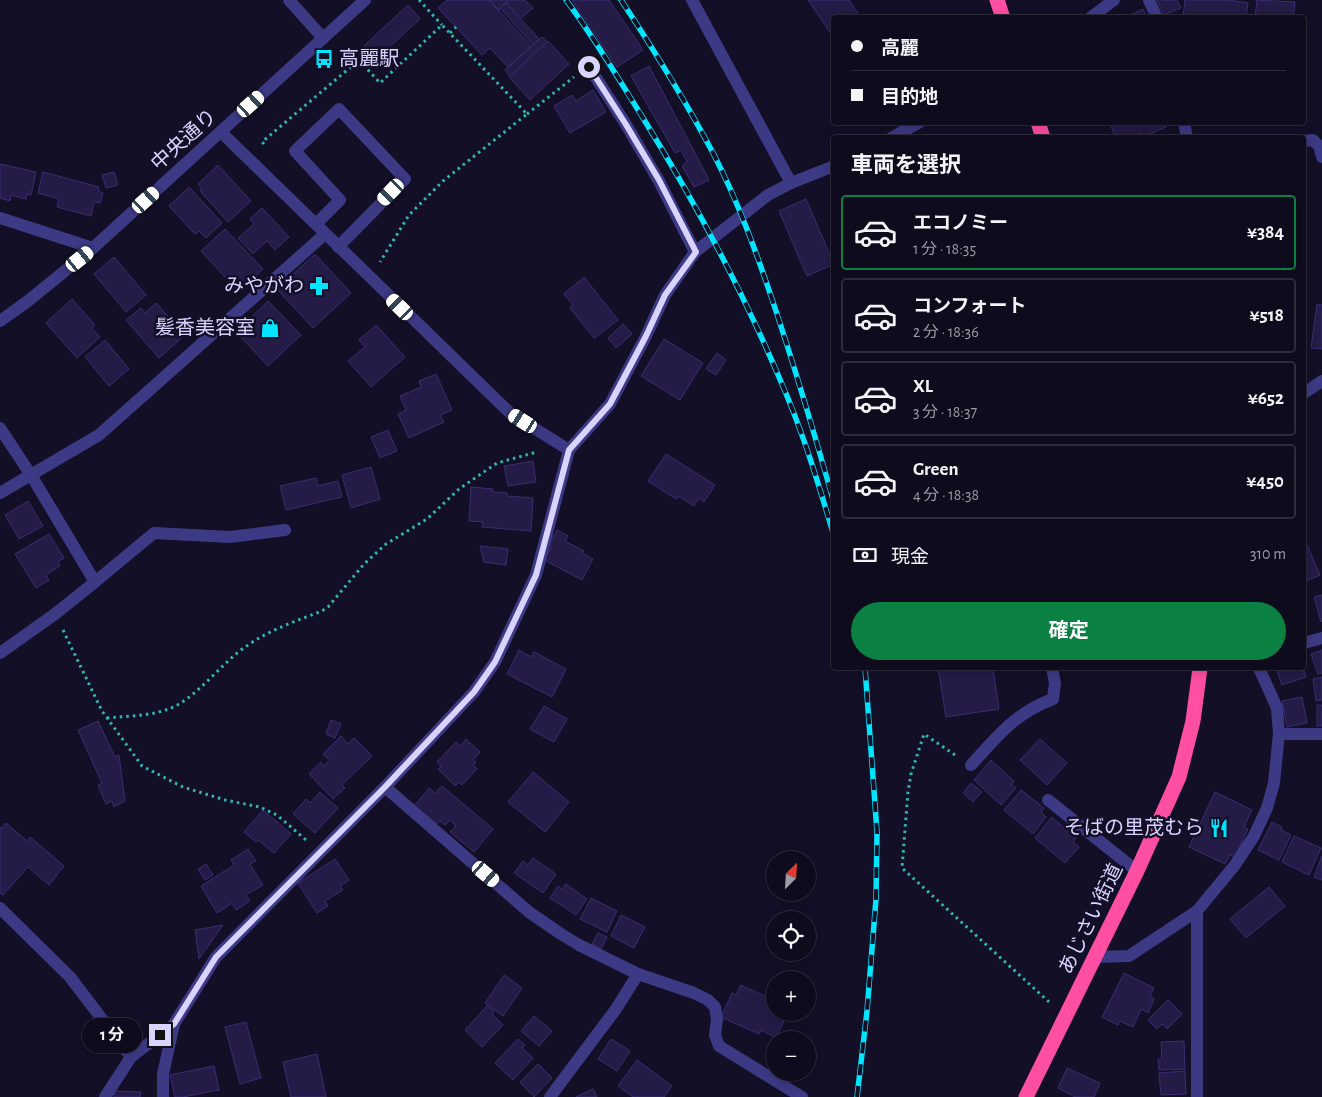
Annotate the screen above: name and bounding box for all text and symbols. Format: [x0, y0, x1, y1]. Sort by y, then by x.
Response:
text: 高麗 [881, 39, 919, 58]
bus stop icon: 高麗駅 [313, 48, 335, 70]
place label: 高麗駅 [339, 48, 399, 69]
route start [578, 56, 600, 78]
car [234, 88, 267, 120]
text: 目的地 [881, 88, 938, 107]
street label: 中央通り [147, 105, 220, 174]
text: 車両を選択 [851, 154, 961, 176]
car [375, 176, 406, 208]
car [129, 184, 162, 216]
icon: car [853, 210, 898, 255]
text: エコノミー [913, 214, 1008, 233]
text: ¥384 [1247, 223, 1284, 242]
text: 1 分 · 18:35 [913, 241, 976, 257]
car [63, 244, 96, 274]
place label: みやがわ [224, 275, 304, 296]
pharmacy icon: みやがわ [308, 275, 330, 297]
car [383, 291, 416, 323]
icon: car [853, 293, 898, 338]
text: コンフォート [913, 297, 1026, 316]
text: ¥518 [1250, 306, 1284, 325]
place label: 髪香美容室 [155, 317, 255, 338]
shop icon: 髪香美容室 [259, 317, 281, 339]
text: 2 分 · 18:36 [913, 324, 979, 340]
icon: car [853, 376, 898, 421]
text: XL [913, 377, 933, 396]
text: ¥652 [1248, 389, 1284, 408]
text: 3 分 · 18:37 [913, 404, 977, 420]
car [506, 407, 539, 435]
icon: car [853, 459, 898, 504]
text: Green [913, 460, 959, 479]
text: ¥450 [1246, 472, 1284, 491]
text: 4 分 · 18:38 [913, 487, 979, 503]
icon: cash [851, 541, 879, 569]
text: 310 m [1250, 546, 1286, 562]
text: 現金 [891, 548, 929, 567]
button: 確定 [851, 602, 1286, 660]
place label: そばの里茂むら [1064, 817, 1204, 838]
restaurant icon: そばの里茂むら [1208, 817, 1230, 839]
north arrow [766, 851, 816, 901]
map controls [766, 851, 816, 1081]
car [469, 858, 502, 890]
street label: あじさい街道 [1055, 860, 1126, 977]
button: locate [766, 911, 816, 961]
button: + [766, 971, 816, 1021]
callout: 1 分 [82, 1018, 142, 1052]
route end [149, 1024, 171, 1046]
text: 1 分 [100, 1027, 124, 1043]
button: − [766, 1031, 816, 1081]

